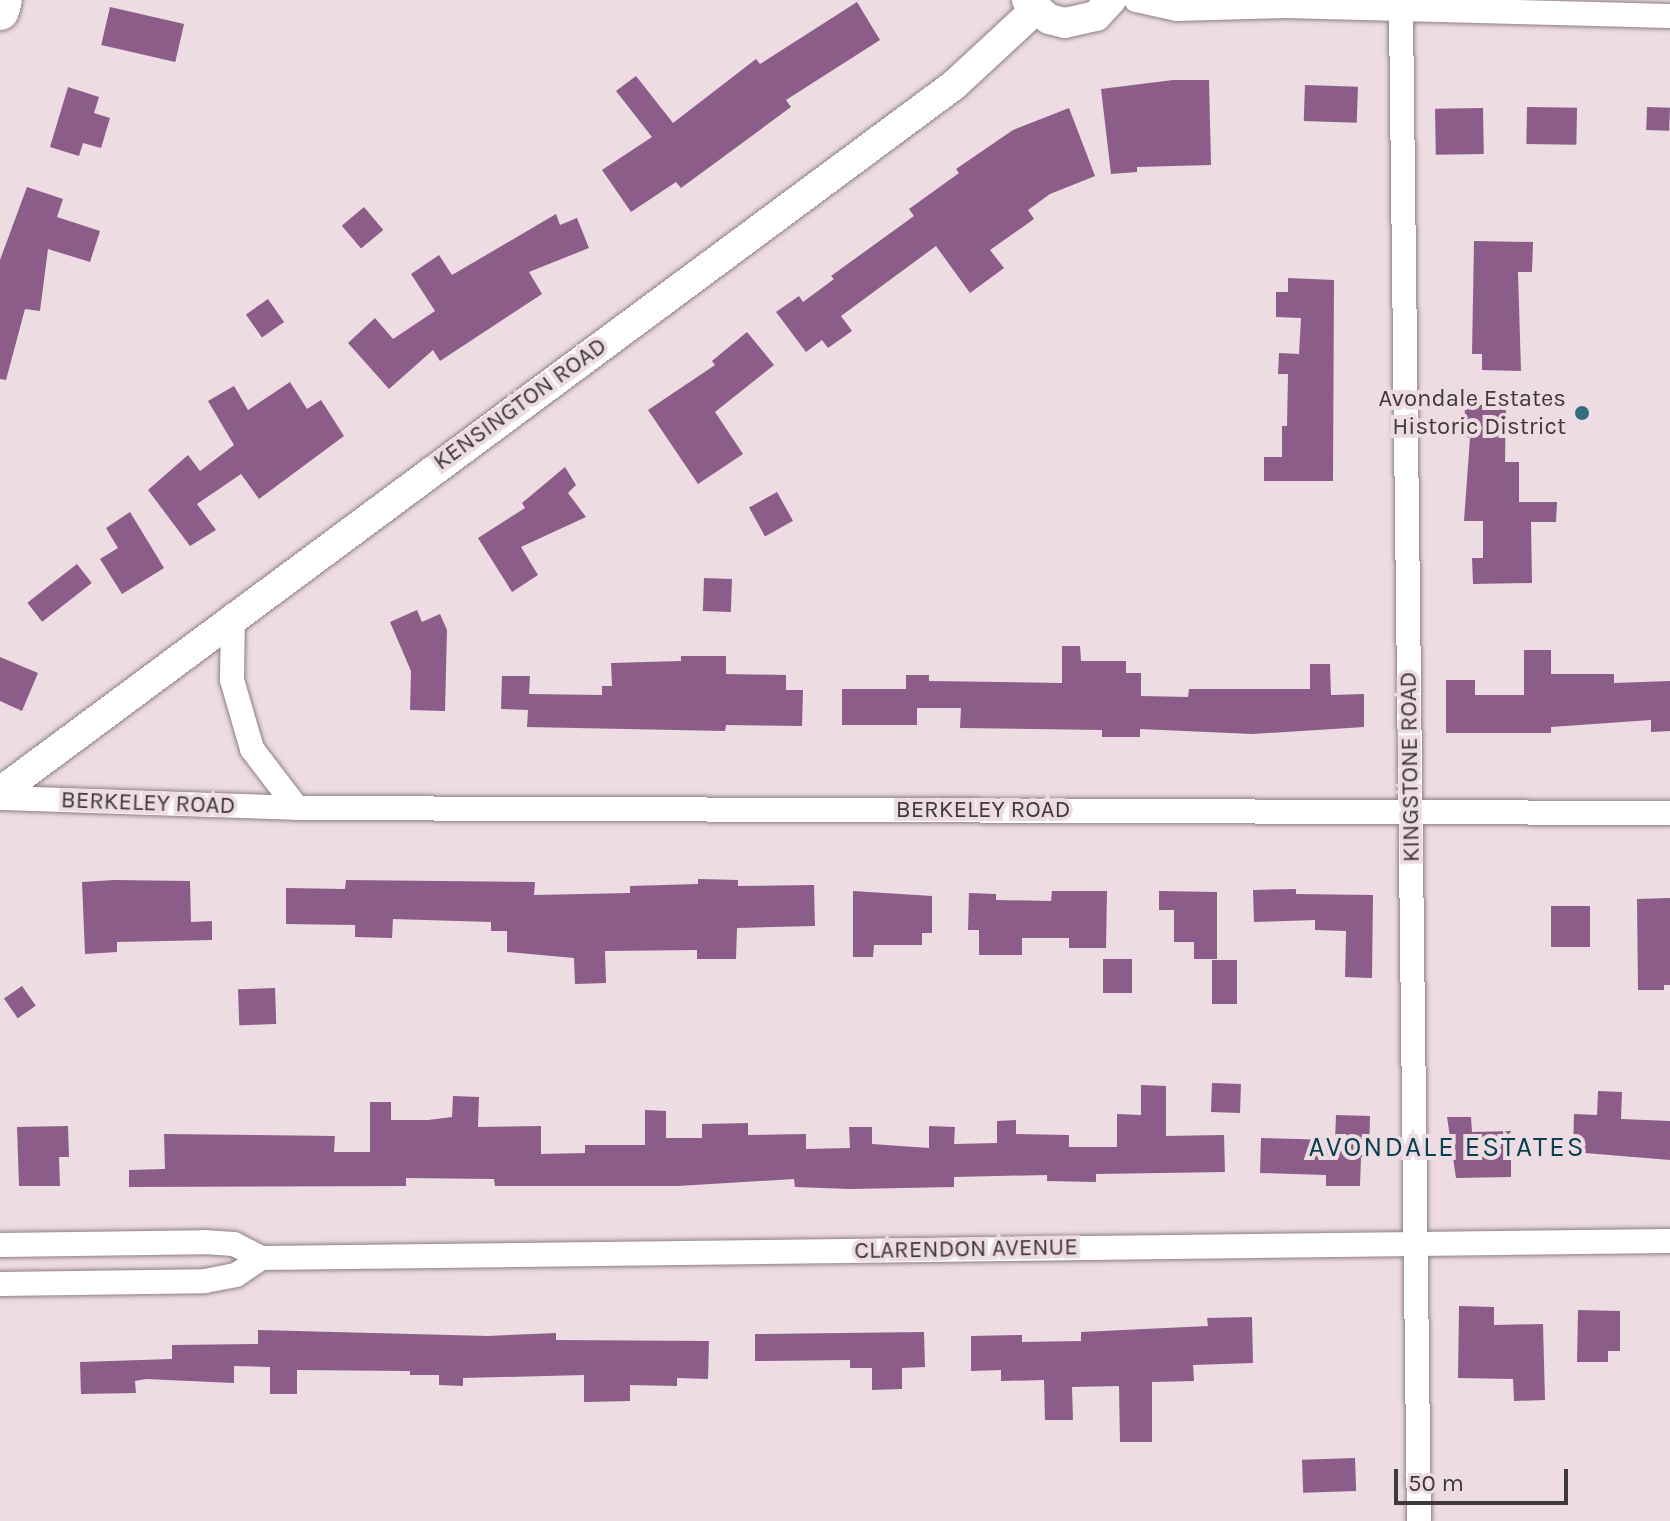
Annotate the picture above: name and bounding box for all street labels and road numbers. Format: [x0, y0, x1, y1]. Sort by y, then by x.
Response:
street label: KENSINGTON ROAD [428, 332, 612, 476]
street label: KINGSTONE ROAD [1394, 671, 1426, 863]
street label: BERKELEY ROAD [60, 786, 236, 820]
street label: BERKELEY ROAD [896, 796, 1070, 824]
street label: CLARENDON AVENUE [854, 1233, 1078, 1265]

